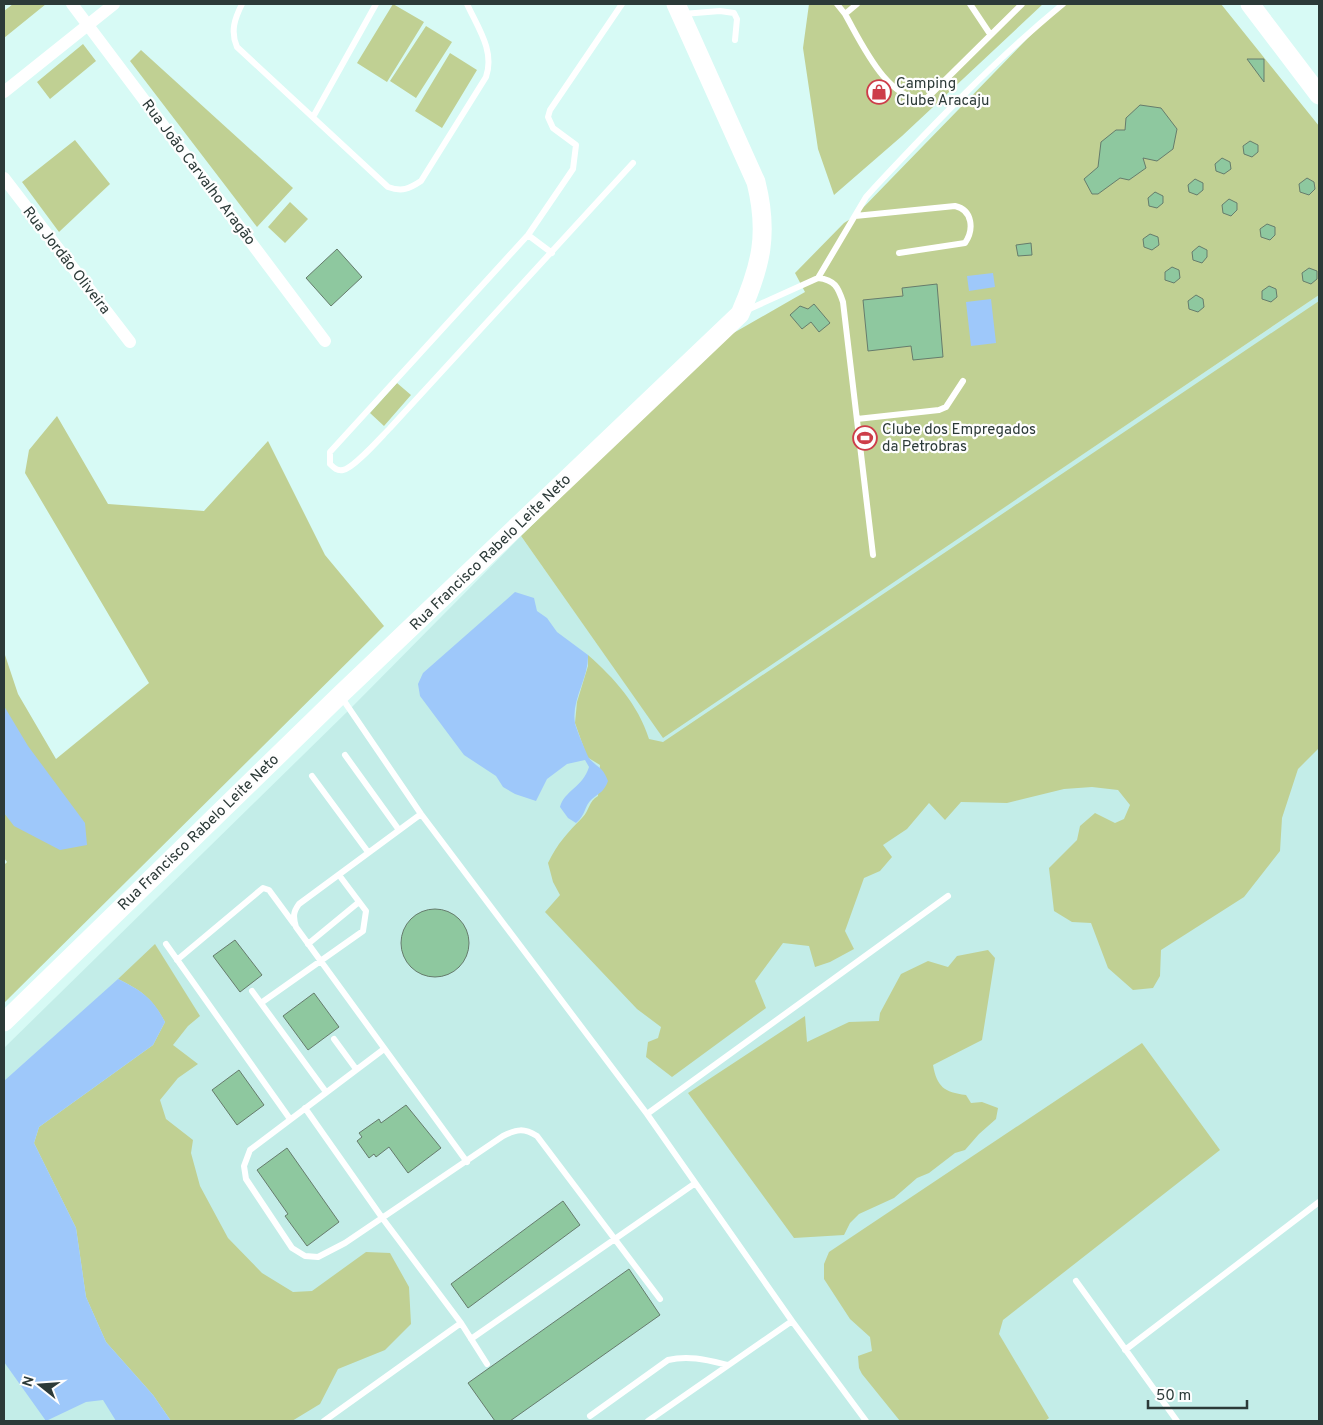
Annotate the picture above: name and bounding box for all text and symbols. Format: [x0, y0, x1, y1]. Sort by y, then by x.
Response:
place label: Camping Clube Aracaju [896, 75, 990, 111]
shop icon: Camping Clube Aracaju [866, 79, 892, 105]
street label: Rua João Carvalho Aragão [137, 96, 259, 250]
street label: Rua Jordão Oliveira [18, 203, 114, 319]
place label: Clube dos Empregados da Petrobras [882, 421, 1036, 457]
sports icon: Clube dos Empregados da Petrobras [852, 425, 878, 451]
street label: Rua Francisco Rabelo Leite Neto [406, 471, 576, 635]
street label: Rua Francisco Rabelo Leite Neto [114, 751, 284, 915]
north arrow [15, 1360, 65, 1410]
text: N [19, 1374, 39, 1389]
scale bar [1148, 1378, 1247, 1410]
text: 50 m [1156, 1387, 1191, 1406]

